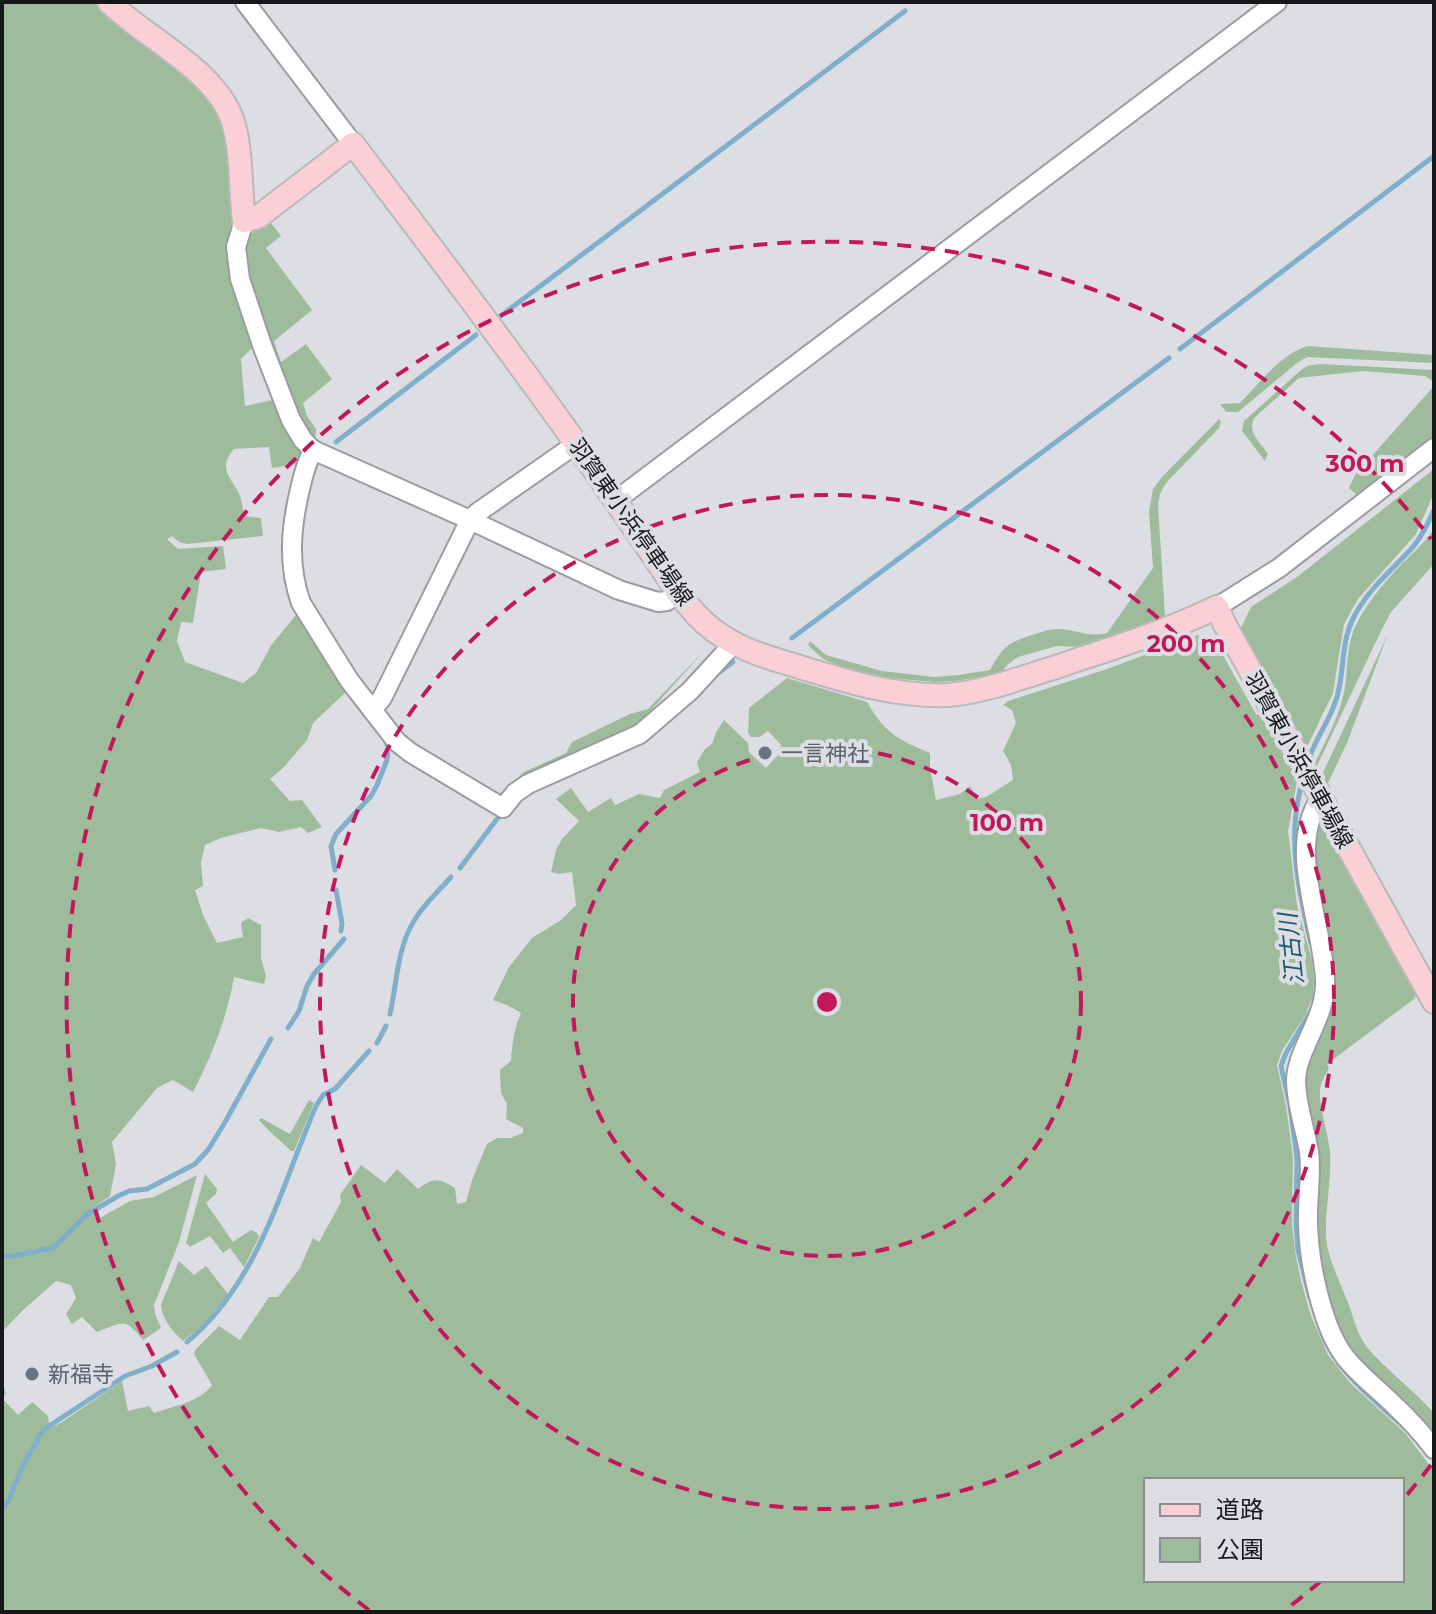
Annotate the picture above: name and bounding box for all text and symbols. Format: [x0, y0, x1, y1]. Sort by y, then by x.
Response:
street label: 羽賀東小浜停車場線 [563, 433, 699, 611]
text: 300 m [1325, 449, 1404, 478]
text: 200 m [1147, 629, 1225, 658]
street label: 羽賀東小浜停車場線 [1239, 667, 1359, 853]
place label: 一言神社 [781, 740, 869, 767]
marker: 一言神社 [756, 744, 774, 762]
text: 100 m [970, 808, 1044, 837]
water label: 江古川 [1273, 909, 1309, 986]
centre of rings [813, 988, 841, 1016]
place label: 新福寺 [48, 1361, 114, 1388]
marker: 新福寺 [23, 1365, 41, 1383]
legend [1144, 1478, 1404, 1582]
text: 道路 [1216, 1495, 1264, 1524]
text: 公園 [1216, 1535, 1264, 1564]

